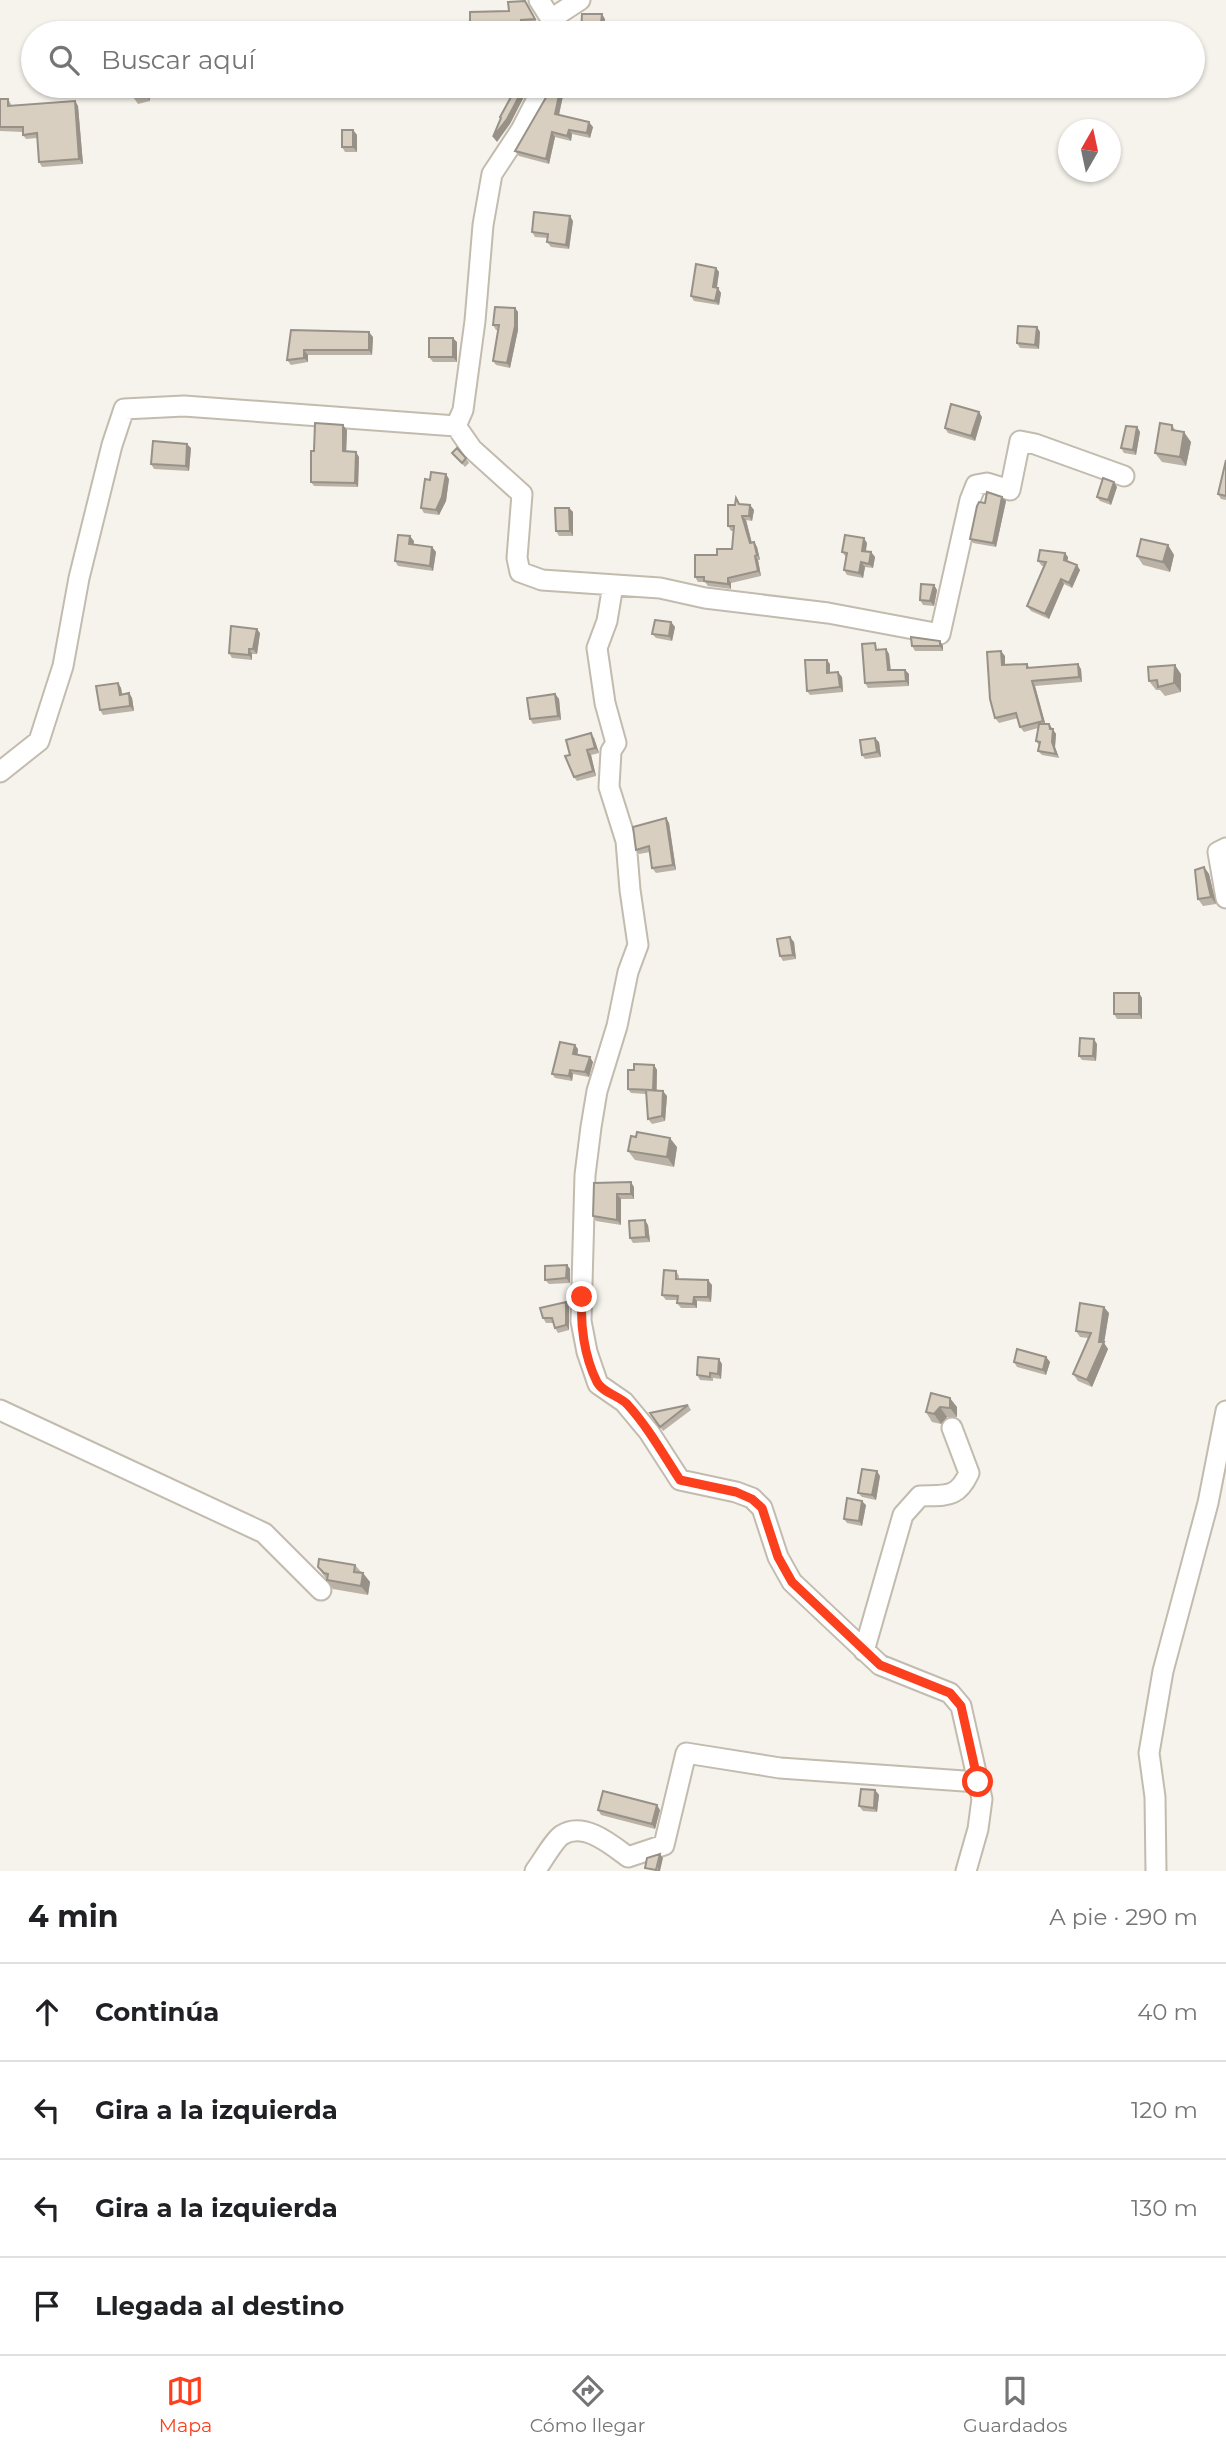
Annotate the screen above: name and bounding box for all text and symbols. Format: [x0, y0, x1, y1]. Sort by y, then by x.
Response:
search box [21, 21, 1205, 98]
icon: search [45, 41, 83, 79]
text: Buscar aquí [101, 44, 255, 76]
north arrow [1058, 119, 1121, 182]
route end [566, 1281, 597, 1312]
route start [962, 1766, 993, 1797]
text: 4 min [28, 1898, 118, 1935]
text: A pie · 290 m [1049, 1903, 1198, 1931]
icon: ahead [28, 1993, 66, 2031]
text: Continúa [95, 1996, 219, 2028]
text: 40 m [1137, 1998, 1198, 2026]
icon: left [28, 2091, 66, 2129]
text: Gira a la izquierda [95, 2094, 338, 2126]
text: 120 m [1131, 2096, 1198, 2124]
icon: left [28, 2189, 66, 2227]
text: Gira a la izquierda [95, 2192, 338, 2224]
text: 130 m [1131, 2194, 1198, 2222]
icon: arrive [28, 2287, 66, 2325]
text: Llegada al destino [95, 2290, 344, 2322]
tab: Mapa [159, 2372, 212, 2437]
tab: Cómo llegar [530, 2372, 645, 2437]
tab: Guardados [963, 2372, 1067, 2437]

